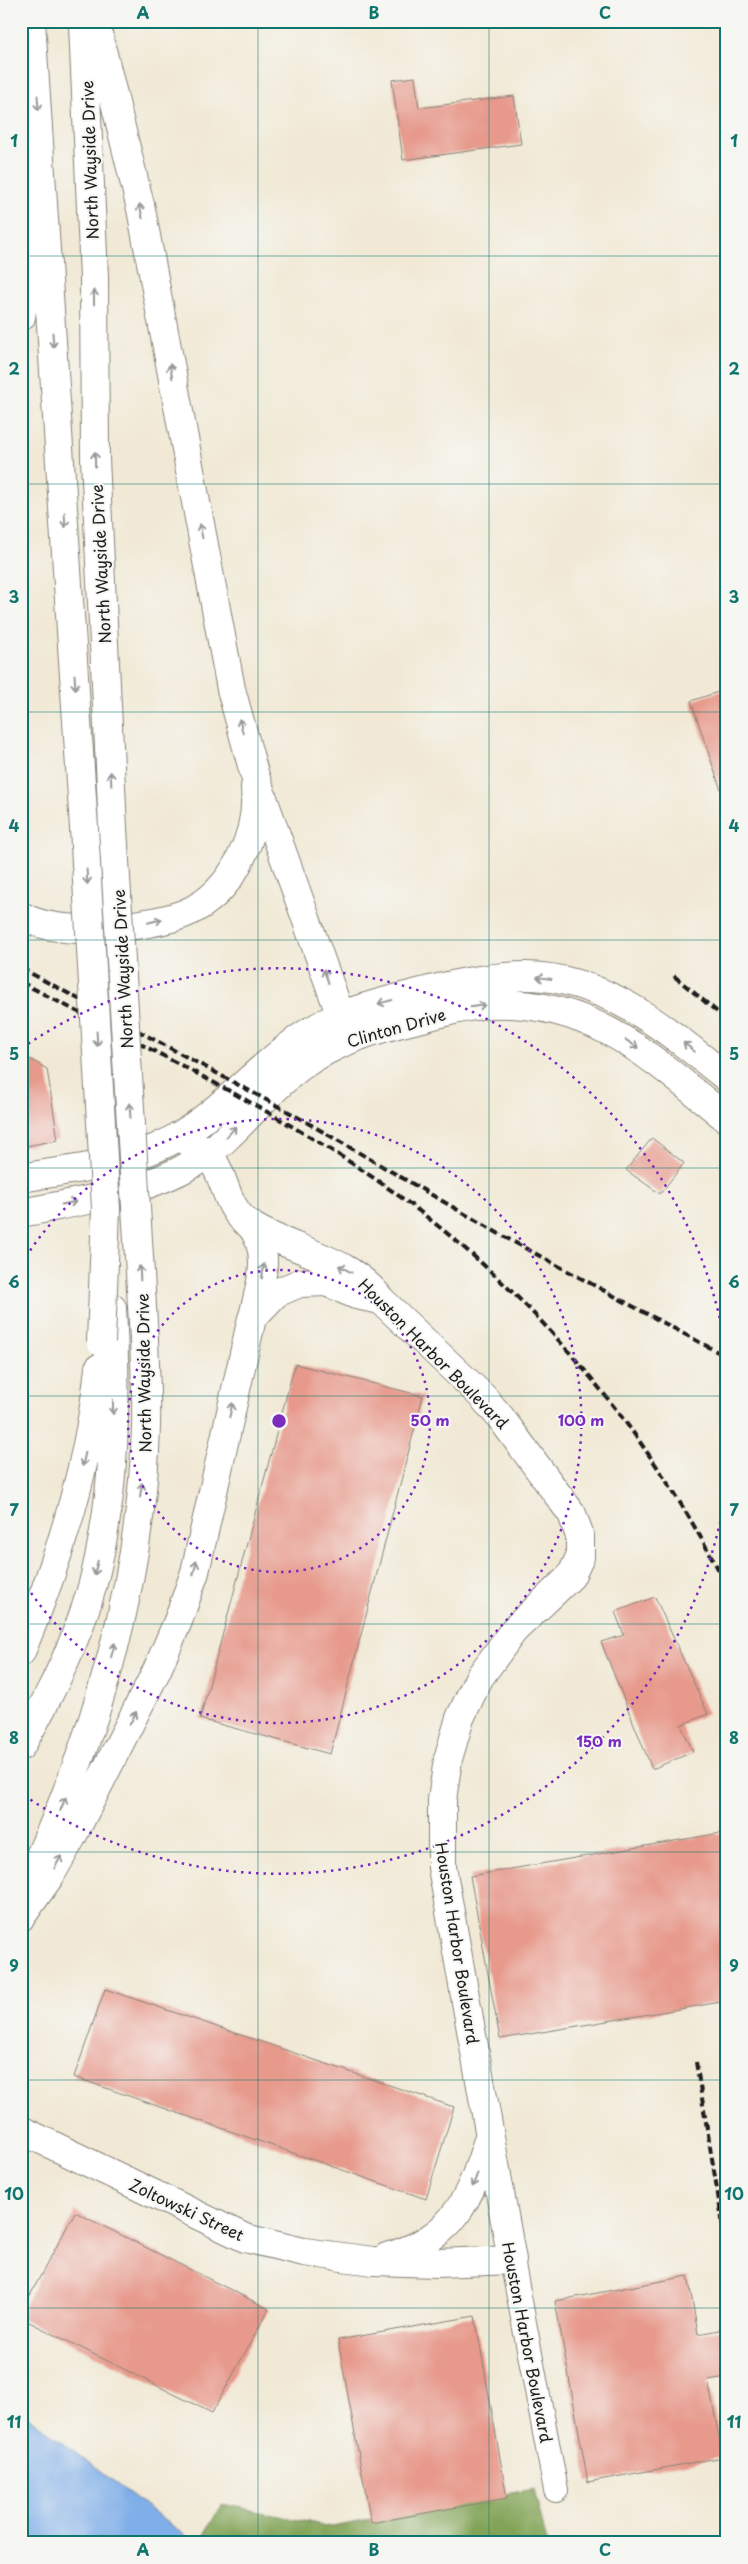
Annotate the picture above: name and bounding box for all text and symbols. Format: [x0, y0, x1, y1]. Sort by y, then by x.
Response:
text: A [137, 0, 150, 24]
text: B [369, 0, 380, 24]
text: C [599, 0, 611, 24]
street label: North Wayside Drive [74, 80, 104, 240]
one-way arrow [34, 95, 43, 111]
text: 1 [10, 128, 18, 152]
text: 1 [730, 128, 738, 152]
one-way arrow [136, 204, 145, 220]
one-way arrow [89, 289, 99, 306]
one-way arrow [49, 332, 58, 348]
text: 2 [8, 356, 20, 380]
text: 2 [728, 356, 740, 380]
one-way arrow [165, 364, 175, 380]
one-way arrow [90, 452, 100, 468]
street label: North Wayside Drive [84, 484, 116, 644]
one-way arrow [60, 511, 69, 527]
one-way arrow [196, 523, 206, 539]
text: 3 [9, 584, 19, 608]
text: 3 [729, 584, 739, 608]
one-way arrow [71, 674, 80, 690]
one-way arrow [236, 718, 245, 734]
one-way arrow [106, 771, 115, 787]
text: 4 [9, 813, 20, 837]
text: 4 [729, 813, 740, 837]
one-way arrow [83, 868, 92, 884]
street label: North Wayside Drive [106, 889, 138, 1049]
one-way arrow [147, 916, 163, 925]
one-way arrow [321, 969, 330, 985]
one-way arrow [537, 973, 553, 983]
one-way arrow [377, 998, 393, 1007]
one-way arrow [469, 1000, 485, 1010]
street label: Clinton Drive [344, 1001, 448, 1053]
one-way arrow [92, 1031, 101, 1047]
one-way arrow [625, 1039, 639, 1050]
text: 5 [9, 1041, 19, 1065]
text: 5 [729, 1041, 739, 1065]
one-way arrow [683, 1042, 696, 1053]
one-way arrow [126, 1103, 135, 1119]
one-way arrow [225, 1126, 237, 1139]
one-way arrow [61, 1198, 77, 1207]
one-way arrow [258, 1263, 268, 1279]
one-way arrow [337, 1264, 352, 1274]
one-way arrow [136, 1265, 145, 1281]
text: 6 [8, 1269, 20, 1293]
text: 6 [728, 1269, 740, 1293]
street label: Houston Harbor Boulevard [353, 1272, 515, 1434]
street label: North Wayside Drive [130, 1293, 156, 1453]
one-way arrow [108, 1398, 118, 1415]
one-way arrow [227, 1402, 236, 1418]
text: 50 m [411, 1408, 449, 1431]
text: 100 m [558, 1408, 604, 1431]
centre of rings [270, 1412, 288, 1430]
one-way arrow [79, 1450, 88, 1466]
one-way arrow [136, 1482, 146, 1498]
text: 7 [9, 1497, 19, 1521]
text: 7 [729, 1497, 739, 1521]
one-way arrow [91, 1560, 101, 1576]
one-way arrow [191, 1561, 200, 1577]
one-way arrow [109, 1642, 119, 1658]
one-way arrow [129, 1711, 138, 1726]
text: 8 [9, 1725, 19, 1749]
text: 8 [729, 1725, 739, 1749]
text: 150 m [576, 1729, 622, 1752]
one-way arrow [59, 1797, 68, 1812]
street label: Houston Harbor Boulevard [430, 1840, 486, 2046]
one-way arrow [53, 1856, 63, 1870]
text: 9 [9, 1953, 19, 1977]
text: 9 [729, 1953, 739, 1977]
street label: Zoltowski Street [126, 2172, 248, 2246]
one-way arrow [470, 2172, 479, 2187]
text: 10 [4, 2181, 24, 2205]
text: 10 [724, 2181, 744, 2205]
street label: Houston Harbor Boulevard [497, 2240, 559, 2445]
text: 11 [7, 2409, 21, 2433]
text: 11 [727, 2409, 741, 2433]
text: A [137, 2537, 150, 2561]
text: B [369, 2537, 380, 2561]
text: C [599, 2537, 611, 2561]

